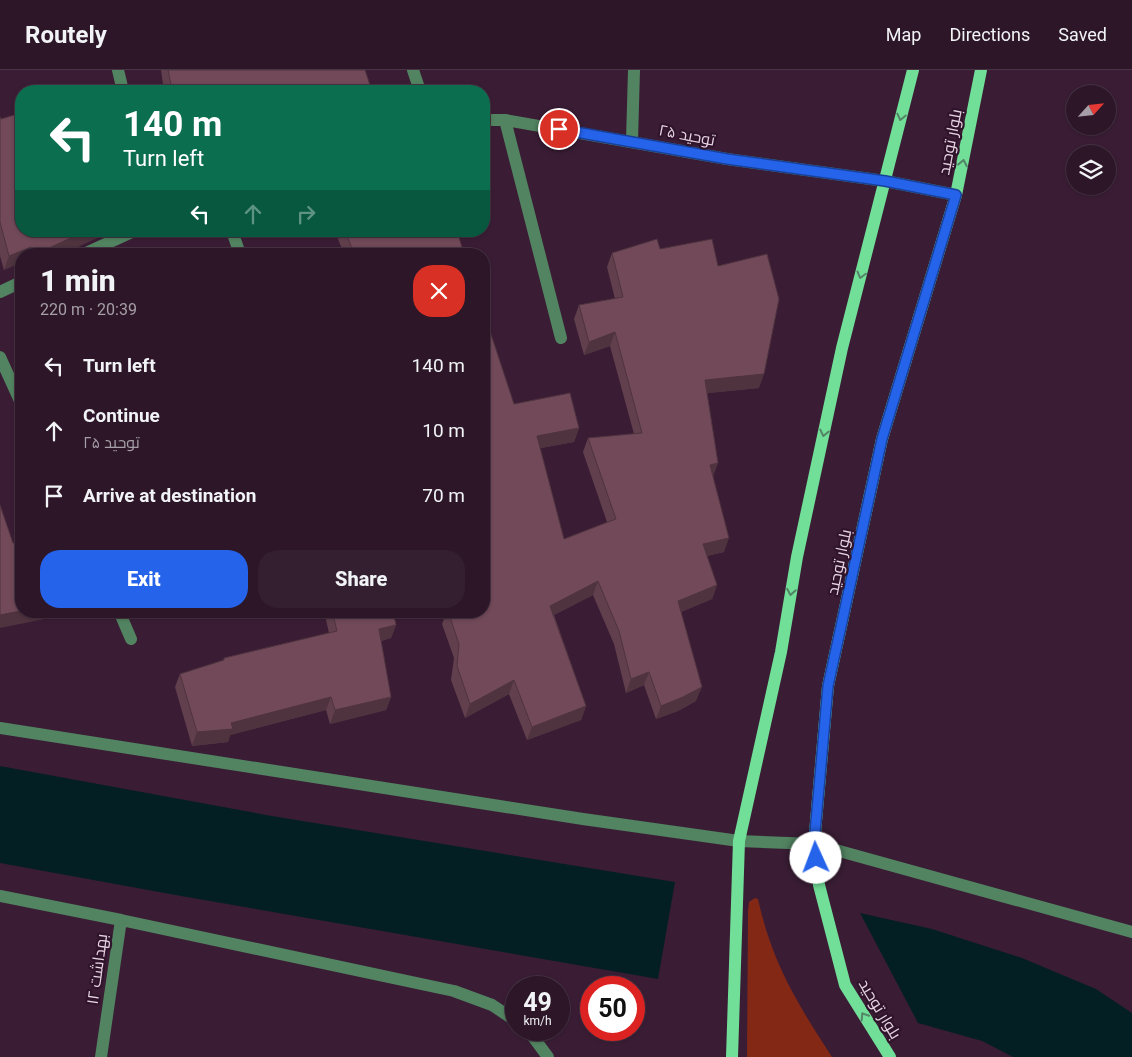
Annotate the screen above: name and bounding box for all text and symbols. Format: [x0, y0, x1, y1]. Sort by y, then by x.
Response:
text: Routely [25, 21, 107, 49]
text: Map [886, 24, 921, 45]
text: Directions [949, 24, 1030, 45]
text: Saved [1058, 24, 1107, 45]
north arrow [1066, 85, 1116, 135]
map controls [1066, 85, 1116, 195]
text: 140 m [123, 104, 222, 145]
icon: left [40, 105, 105, 170]
pin [538, 108, 580, 150]
street label: بلوار توحید [934, 108, 966, 176]
one-way arrow [896, 113, 907, 122]
icon: arrive [545, 115, 573, 143]
street label: توحید ۲۵ [657, 120, 717, 150]
button: layers [1066, 145, 1116, 195]
text: Turn left [123, 146, 204, 171]
one-way arrow [957, 159, 967, 167]
icon: left [186, 200, 214, 228]
icon: ahead [239, 200, 267, 228]
icon: right [292, 200, 320, 228]
text: 1 min [40, 263, 116, 298]
button: close [413, 265, 465, 317]
one-way arrow [856, 270, 867, 279]
text: 220 m · 20:39 [40, 300, 137, 319]
icon: left [40, 352, 68, 380]
text: Turn left [83, 354, 156, 377]
text: 140 m [412, 354, 465, 377]
text: Continue [83, 404, 160, 427]
icon: ahead [40, 417, 68, 445]
text: 10 m [422, 419, 465, 442]
one-way arrow [820, 429, 830, 438]
text: توحید ۲۵ [83, 433, 140, 452]
icon: arrive [40, 482, 68, 510]
text: Arrive at destination [83, 484, 256, 507]
text: 70 m [422, 484, 465, 507]
street label: بلوار توحید [823, 527, 855, 597]
button: Exit [40, 550, 248, 608]
button: Share [258, 550, 465, 608]
one-way arrow [787, 588, 797, 596]
position arrow [789, 831, 841, 883]
street label: بهداشت ۱۲ [83, 932, 112, 1006]
speed limit sign: 50 [580, 976, 645, 1041]
street label: بلوار توحید [855, 976, 905, 1042]
text: 49 [523, 988, 552, 1017]
one-way arrow [861, 1012, 870, 1021]
text: km/h [523, 1014, 552, 1028]

